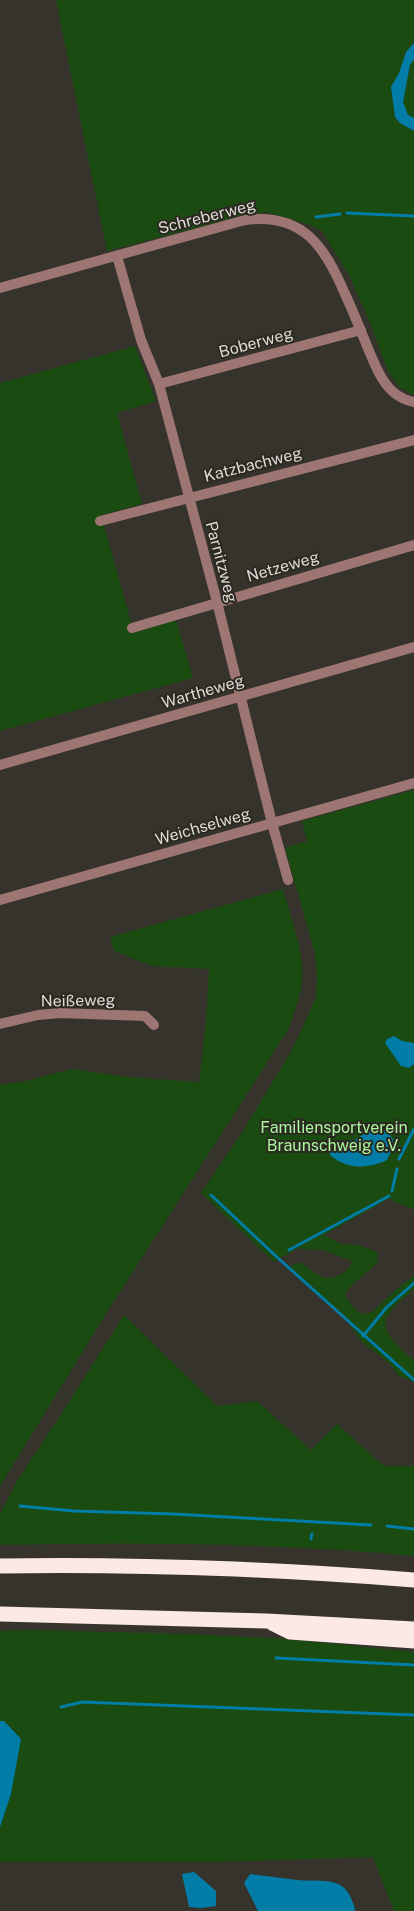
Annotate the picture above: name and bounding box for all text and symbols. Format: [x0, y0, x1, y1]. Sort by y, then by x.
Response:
street label: Schreberweg [156, 196, 258, 238]
street label: Boberweg [217, 324, 295, 362]
street label: Katzbachweg [202, 444, 304, 486]
street label: Parnitzweg [201, 519, 241, 605]
street label: Netzeweg [244, 547, 322, 587]
street label: Wartheweg [159, 671, 247, 713]
street label: Weichselweg [153, 804, 253, 850]
street label: Neißeweg [40, 991, 116, 1011]
park label: Familiensportverein Braunschweig e.V. [260, 1118, 408, 1156]

